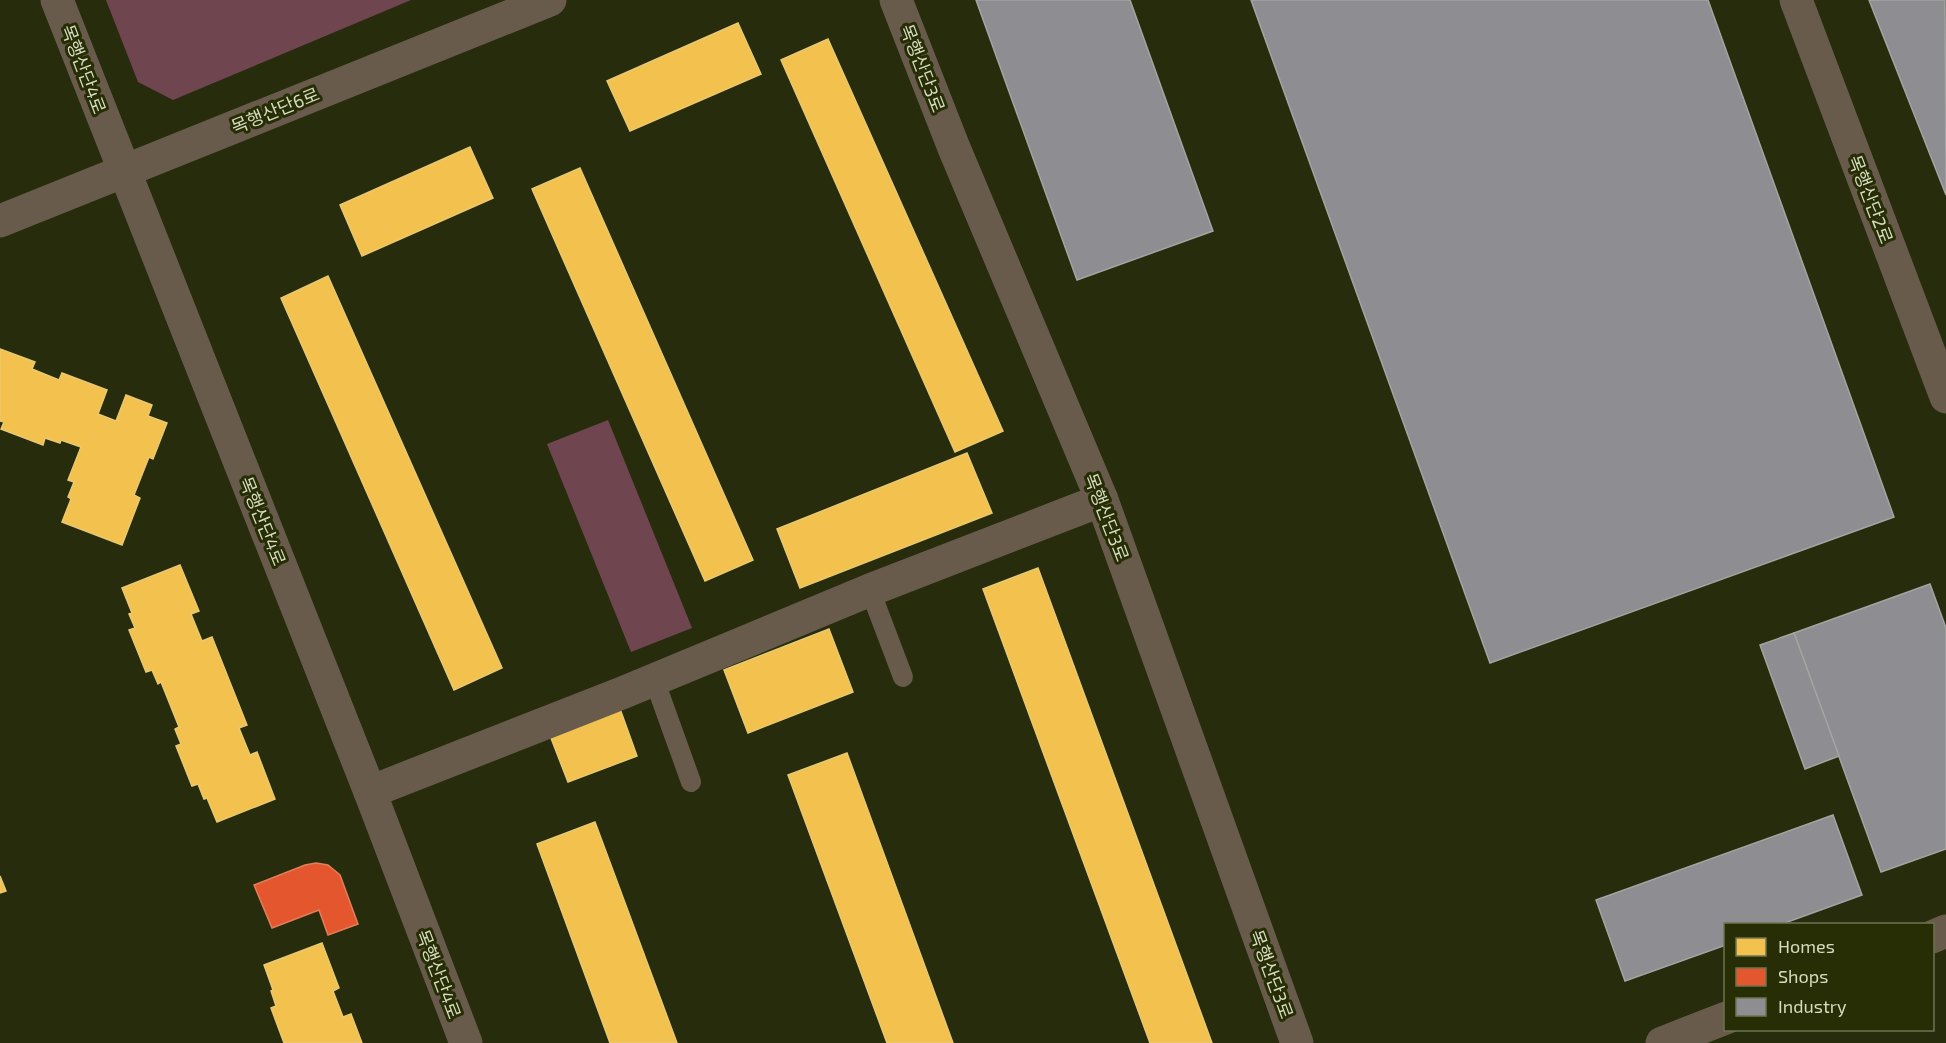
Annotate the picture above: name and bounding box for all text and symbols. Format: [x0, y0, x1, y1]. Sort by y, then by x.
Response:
street label: 목행산단4로 [57, 21, 111, 117]
street label: 목행산단3로 [896, 21, 950, 115]
street label: 목행산단6로 [228, 82, 322, 138]
street label: 목행산단2로 [1844, 152, 1898, 246]
street label: 목행산단3로 [1080, 470, 1134, 564]
street label: 목행산단4로 [235, 473, 291, 569]
legend [1724, 923, 1934, 1031]
street label: 목행산단4로 [412, 926, 466, 1022]
street label: 목행산단3로 [1246, 927, 1298, 1021]
text: Homes [1778, 935, 1835, 957]
text: Shops [1778, 965, 1828, 987]
text: Industry [1778, 995, 1847, 1017]

